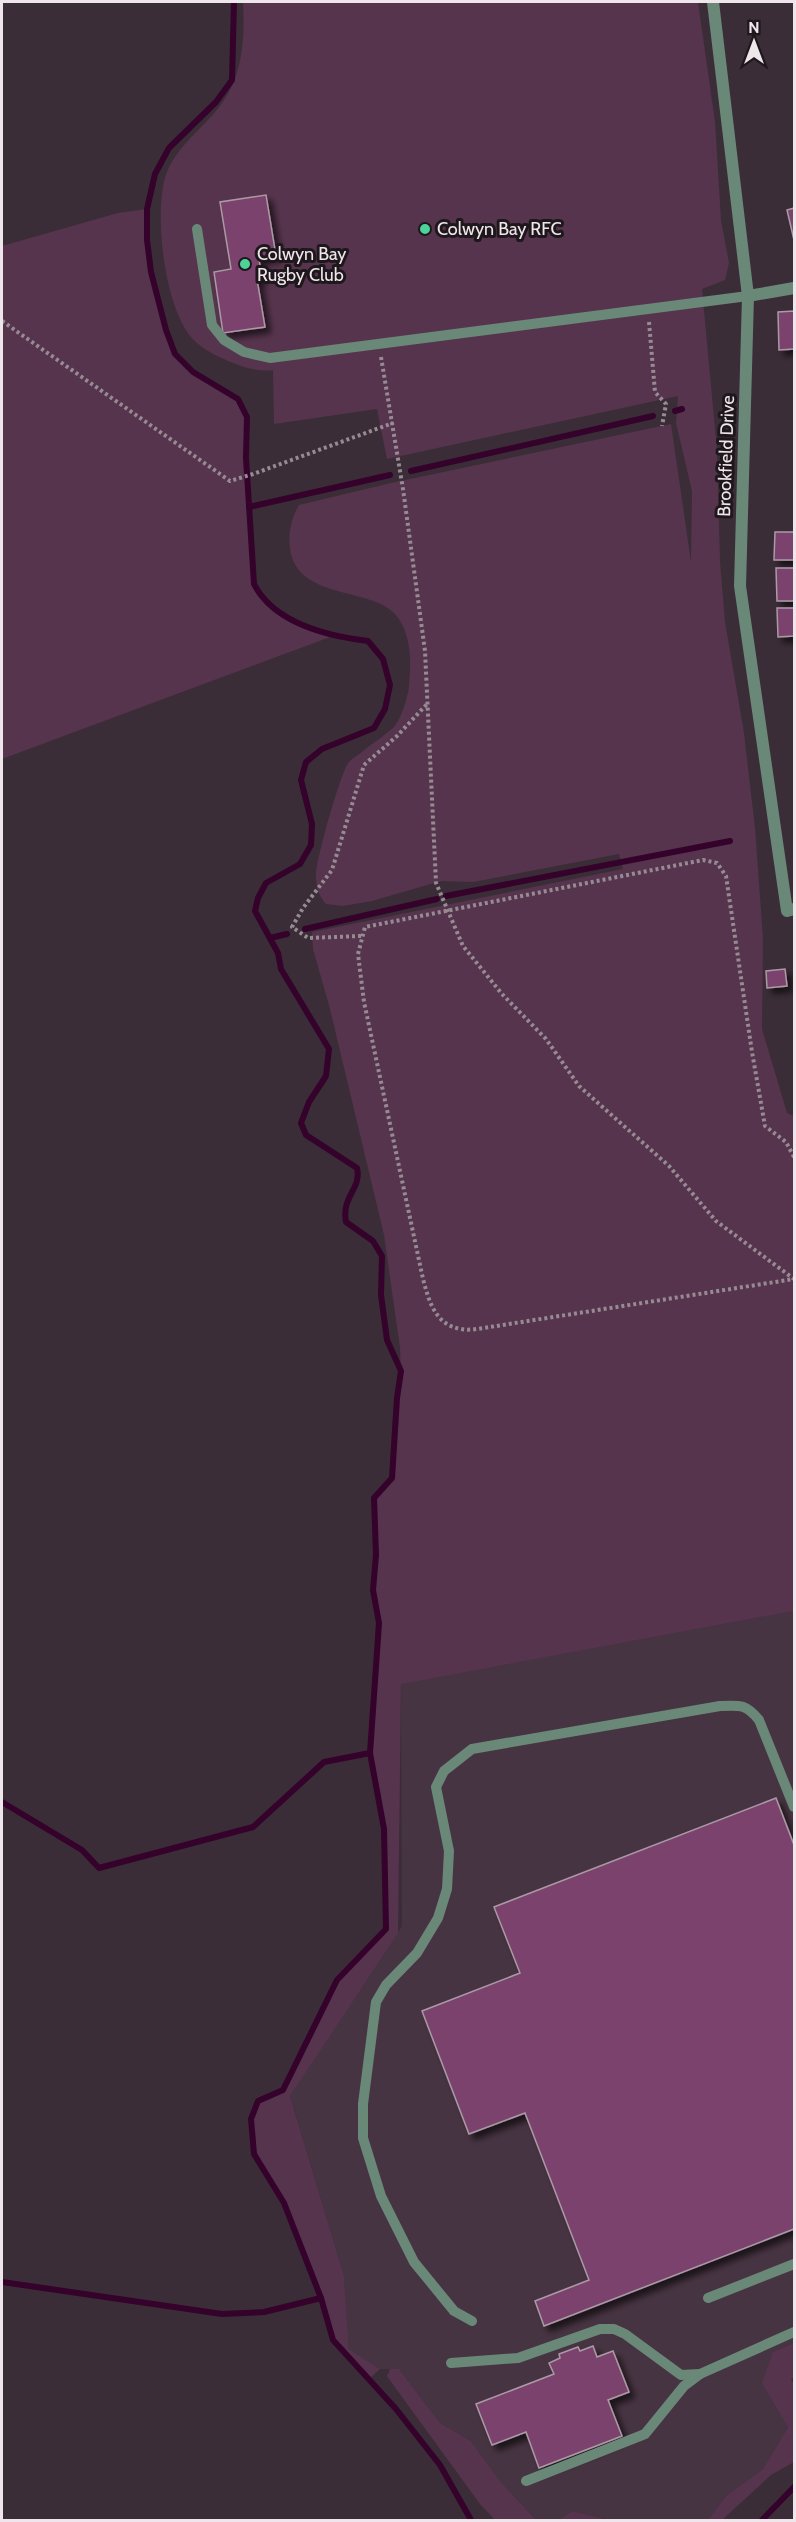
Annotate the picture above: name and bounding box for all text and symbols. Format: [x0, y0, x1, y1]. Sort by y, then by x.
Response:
north arrow [724, 12, 784, 72]
text: N [748, 18, 760, 37]
place label: Colwyn Bay RFC [437, 218, 562, 240]
marker: Colwyn Bay RFC [418, 222, 432, 236]
place label: Colwyn Bay Rugby Club [257, 243, 346, 286]
marker: Colwyn Bay Rugby Club [238, 257, 252, 271]
street label: Brookfield Drive [713, 395, 739, 517]

